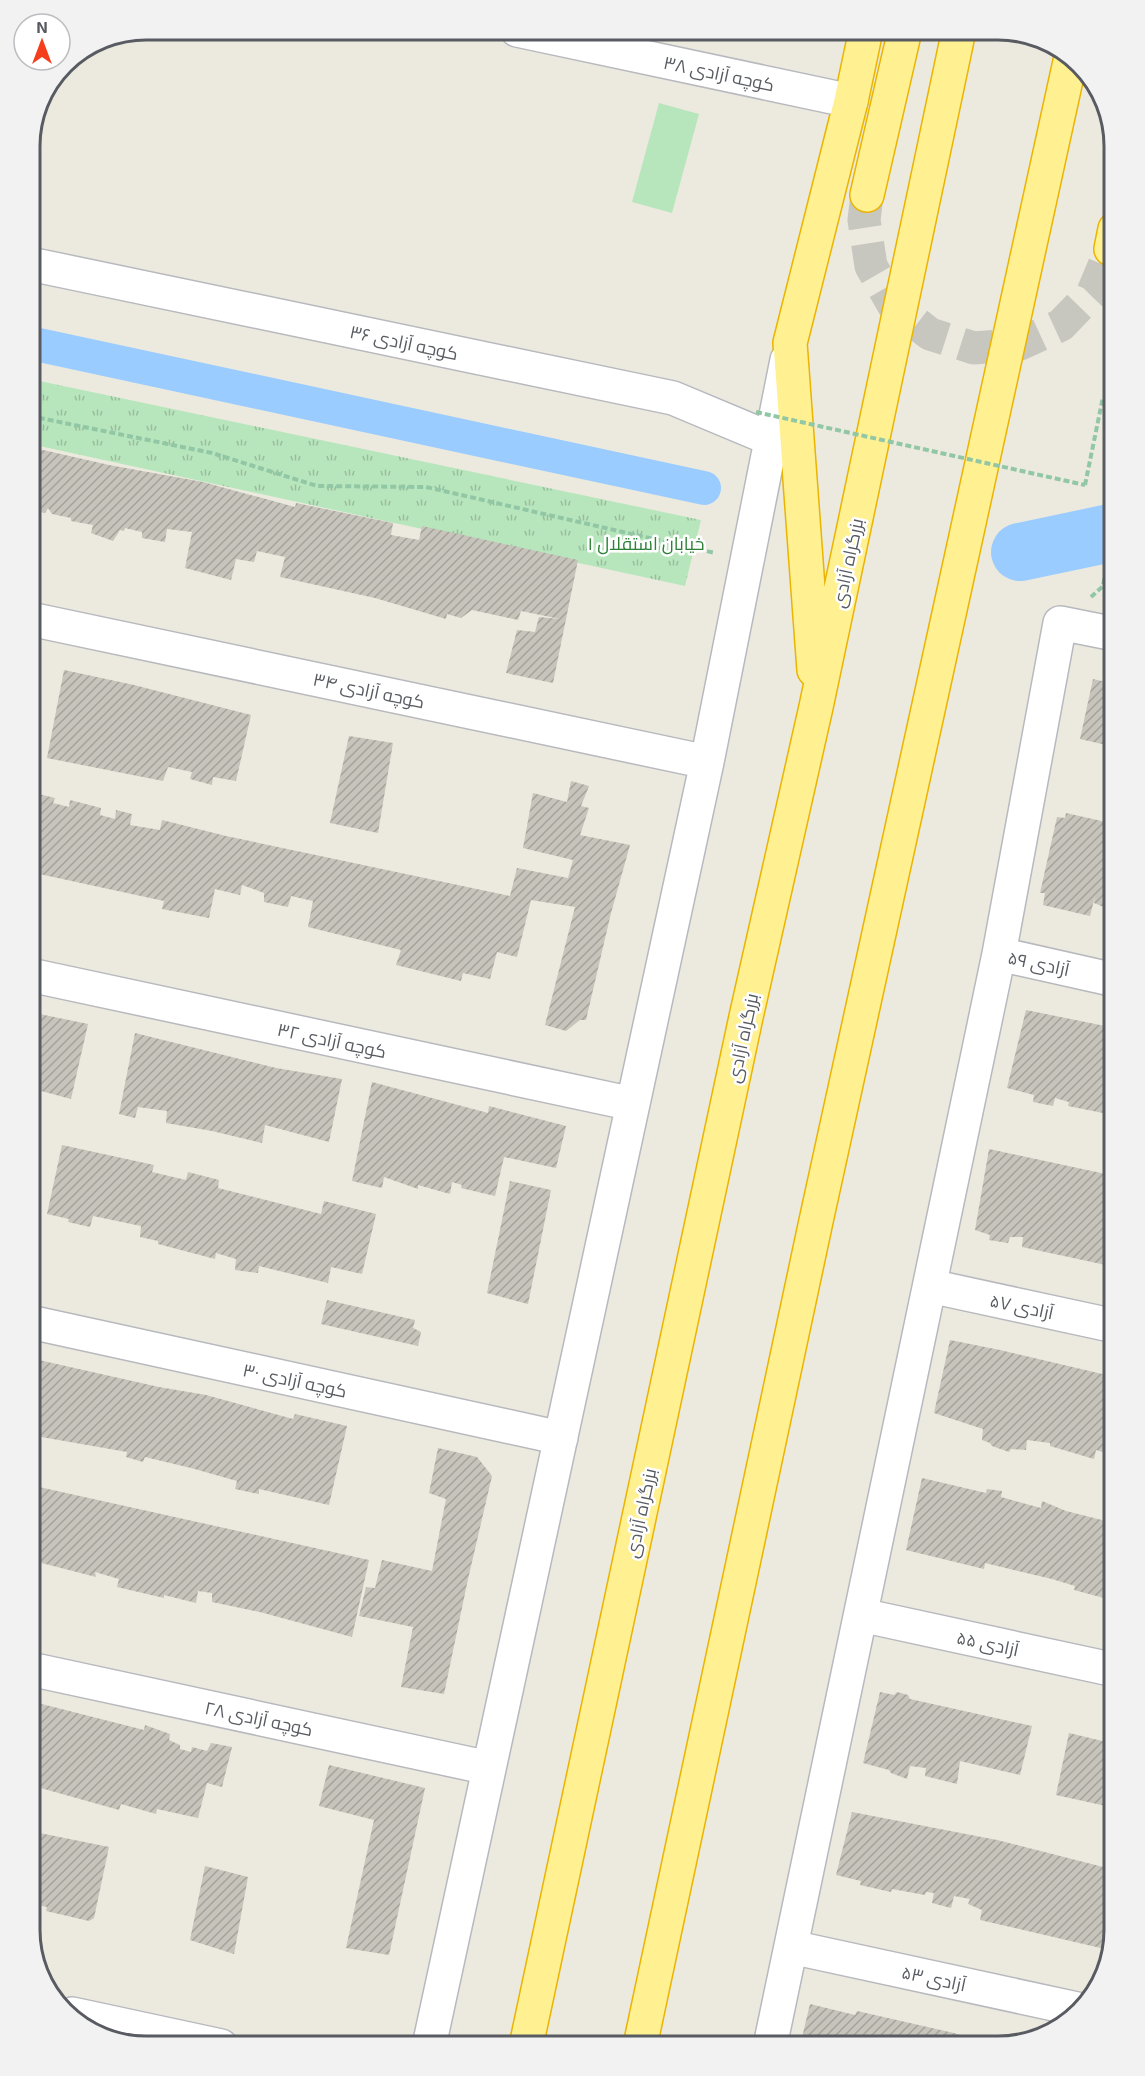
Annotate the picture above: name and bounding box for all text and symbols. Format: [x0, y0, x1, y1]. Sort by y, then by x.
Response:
north arrow [12, 12, 72, 72]
text: N [36, 17, 48, 36]
street label: کوچه آزادی ۳۸ [661, 51, 776, 97]
street label: کوچه آزادی ۳۶ [347, 320, 460, 366]
street label: بزرگراه آزادی [827, 516, 868, 610]
park label: خیابان استقلال ۱ [588, 532, 704, 555]
street label: کوچه آزادی ۳۴ [311, 667, 427, 715]
street label: آزادی ۵۹ [1006, 946, 1072, 981]
street label: بزرگراه آزادی [722, 991, 763, 1085]
street label: کوچه آزادی ۳۲ [275, 1018, 389, 1064]
street label: آزادی ۵۷ [988, 1289, 1056, 1324]
street label: کوچه آزادی ۳۰ [240, 1358, 349, 1404]
street label: بزرگراه آزادی [620, 1466, 661, 1560]
street label: آزادی ۵۵ [955, 1626, 1021, 1661]
street label: کوچه آزادی ۲۸ [202, 1696, 315, 1742]
street label: ۵۳ آزادی [900, 1960, 968, 1997]

